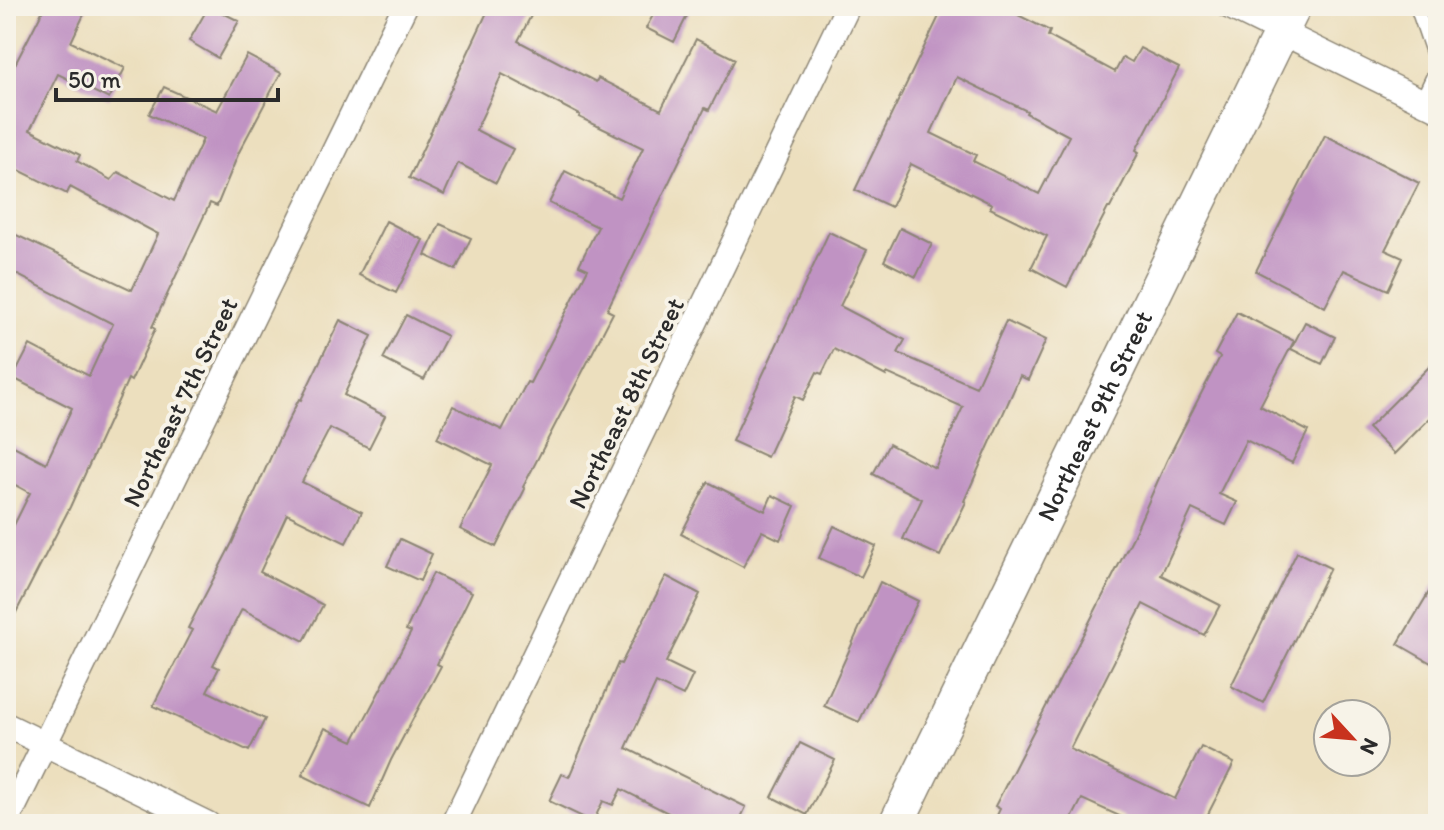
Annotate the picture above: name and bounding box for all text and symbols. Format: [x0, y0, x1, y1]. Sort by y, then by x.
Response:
scale bar [56, 52, 278, 102]
text: 50 m [68, 65, 121, 94]
street label: Northeast 7th Street [115, 292, 245, 512]
street label: Northeast 8th Street [561, 292, 691, 514]
street label: Northeast 9th Street [1030, 305, 1159, 526]
north arrow [1312, 698, 1392, 778]
text: N [1354, 734, 1385, 759]

